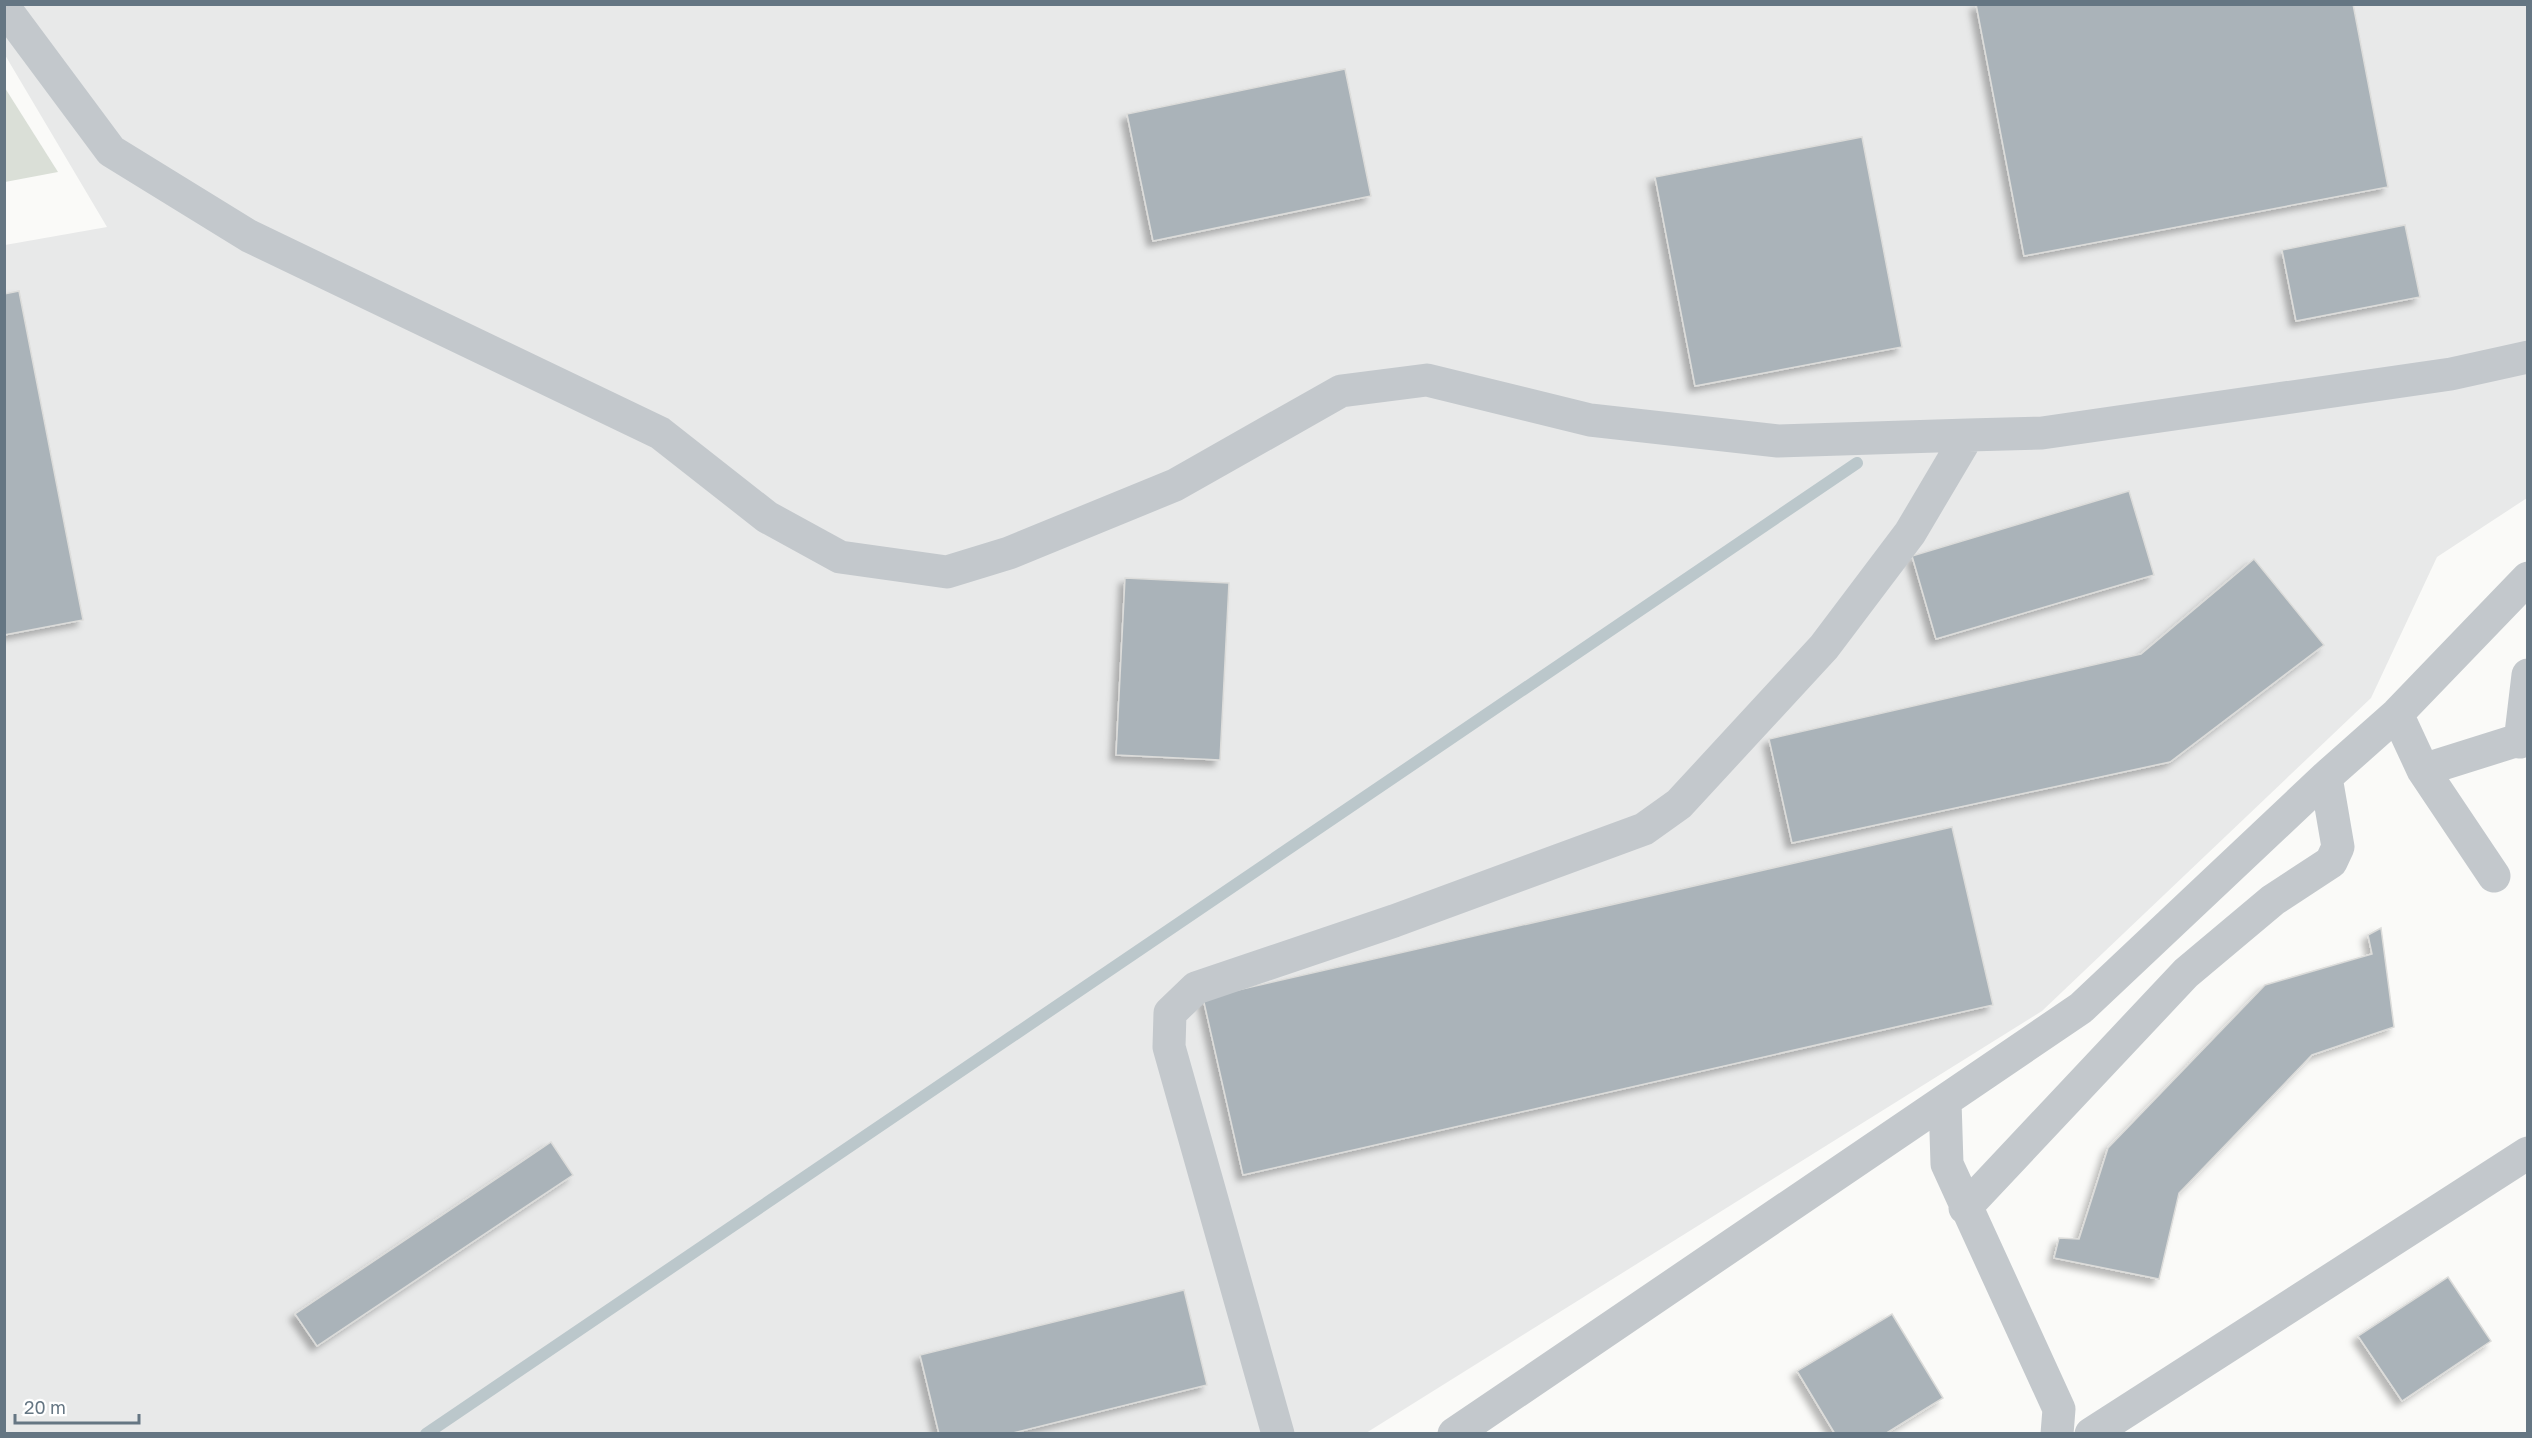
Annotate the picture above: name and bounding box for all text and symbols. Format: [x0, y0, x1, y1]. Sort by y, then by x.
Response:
scale bar [15, 1387, 140, 1425]
text: 20 m [24, 1396, 66, 1418]

